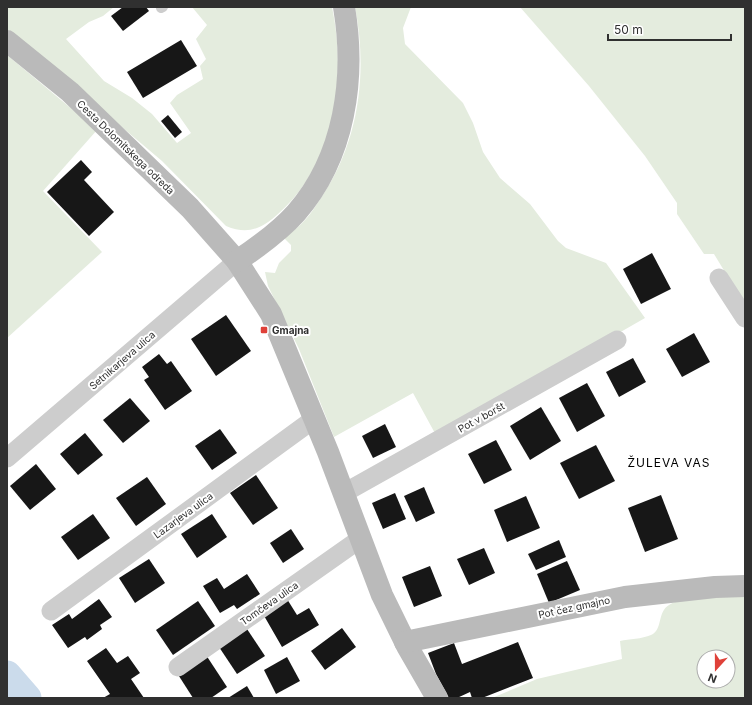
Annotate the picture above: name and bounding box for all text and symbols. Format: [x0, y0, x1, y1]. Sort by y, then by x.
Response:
scale bar [608, 16, 731, 42]
text: 50 m [614, 22, 643, 37]
street label: Cesta Dolomitskega odreda [75, 97, 177, 197]
place label: Gmajna [272, 324, 309, 336]
marker: Gmajna [259, 325, 269, 335]
street label: Setnikarjeva ulica [87, 328, 157, 392]
street label: Pot v boršt [456, 399, 507, 435]
district label: ŽULEVA VAS [627, 455, 711, 470]
street label: Lazarjeva ulica [151, 489, 215, 541]
street label: Tomčeva ulica [238, 579, 300, 627]
street label: Pot čez gmajno [537, 594, 611, 620]
north arrow [696, 649, 736, 689]
text: N [706, 670, 719, 686]

